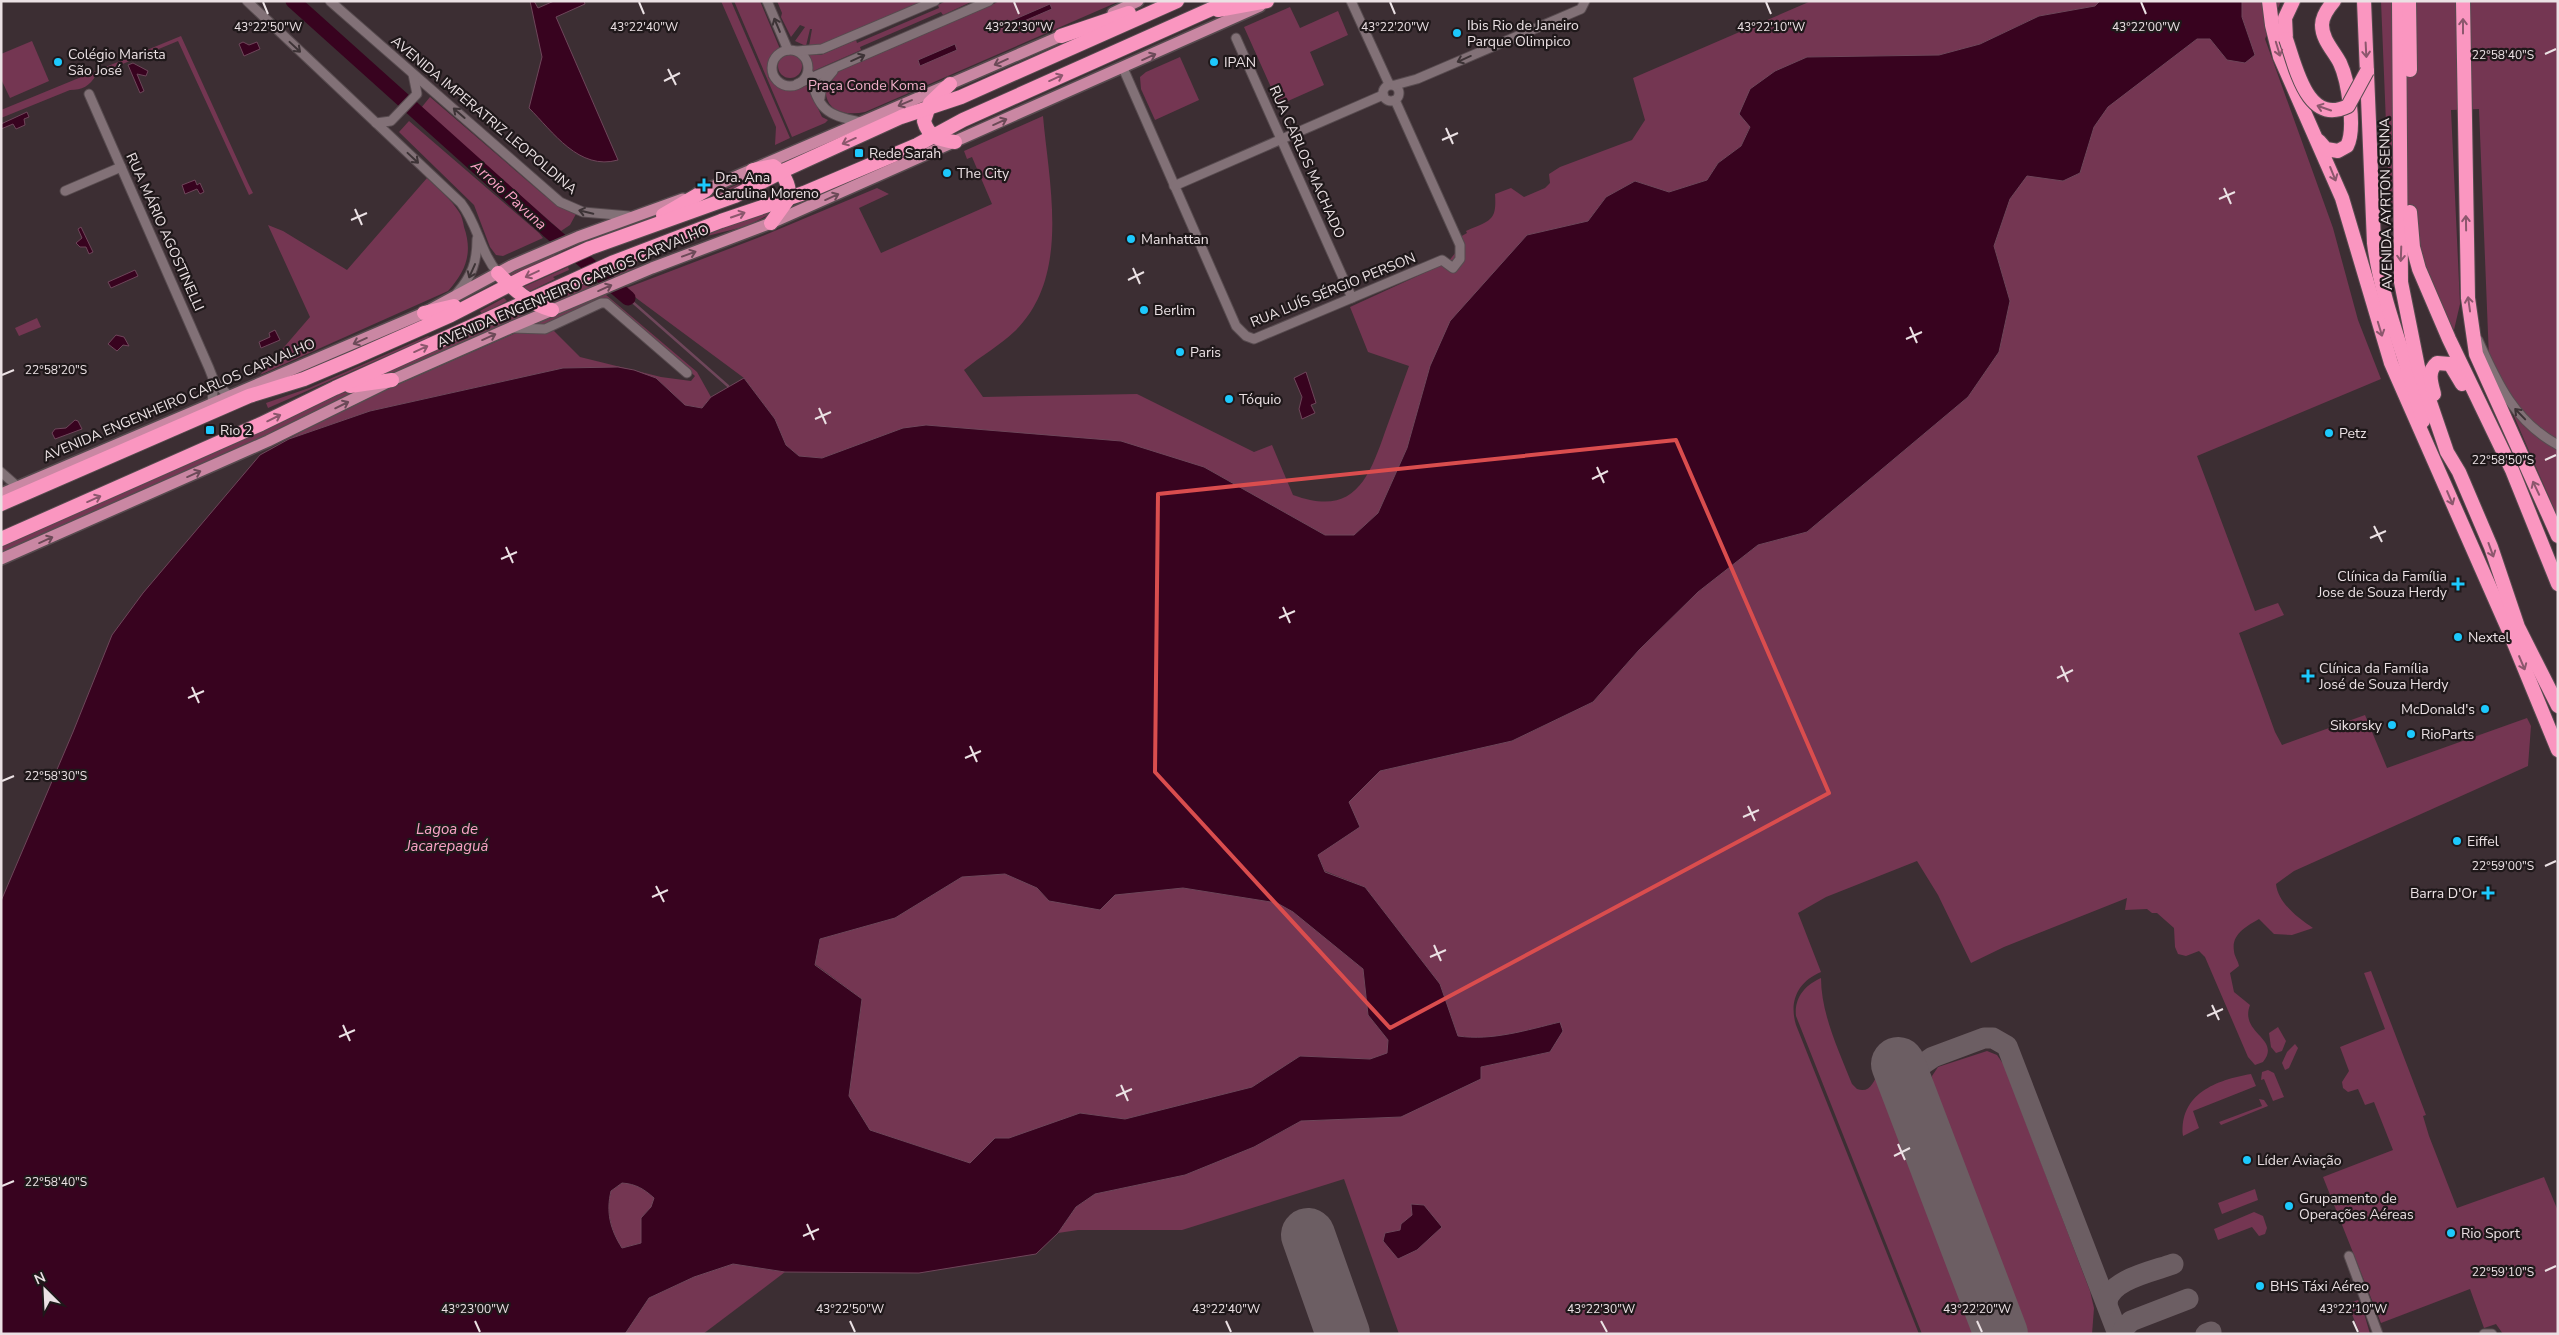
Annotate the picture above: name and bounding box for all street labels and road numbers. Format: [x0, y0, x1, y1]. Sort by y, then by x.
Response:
street label: AVENIDA IMPERATRIZ LEOPOLDINA [387, 31, 581, 199]
street label: RUA CARLOS MACHADO [1265, 83, 1349, 241]
street label: AVENIDA AYRTON SENNA [2375, 118, 2397, 290]
street label: RUA MÁRIO AGOSTINELLI [121, 150, 209, 314]
street label: AVENIDA ENGENHEIRO CARLOS CARVALHO [434, 220, 712, 352]
street label: RUA LUÍS SÉRGIO PERSON [1247, 248, 1419, 332]
street label: AVENIDA ENGENHEIRO CARLOS CARVALHO [40, 334, 318, 466]

